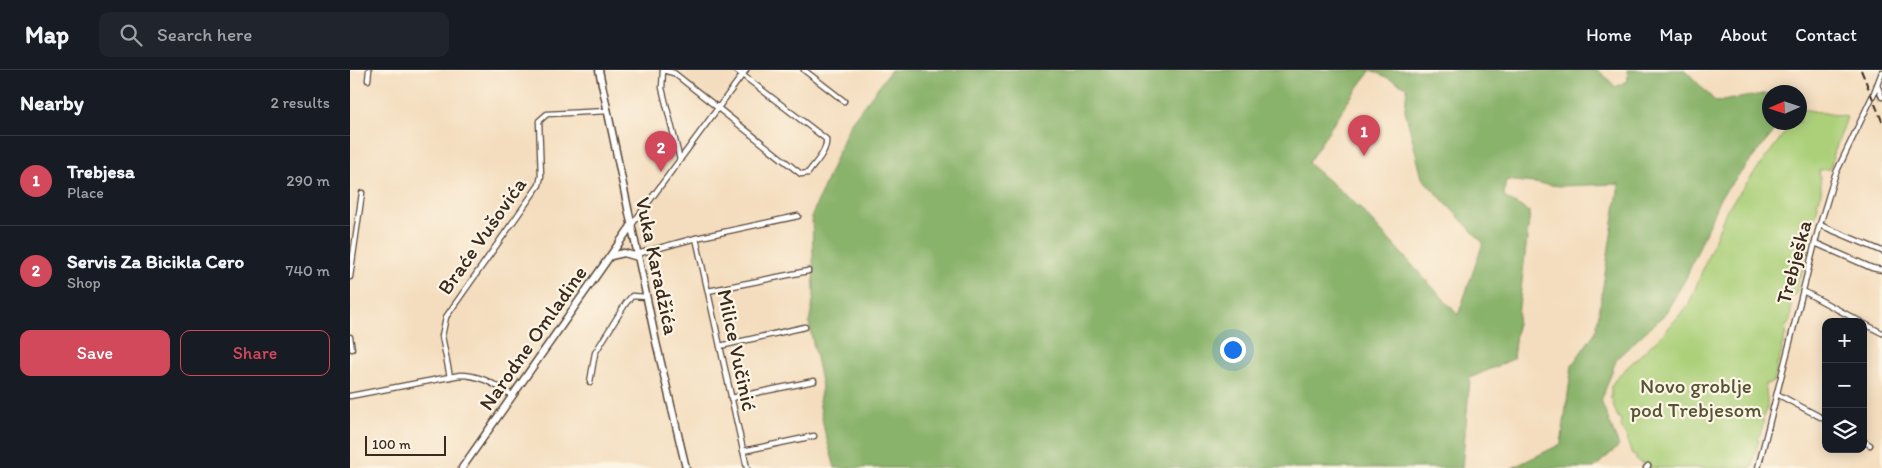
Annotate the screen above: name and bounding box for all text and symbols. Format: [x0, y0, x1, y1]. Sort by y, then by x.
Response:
search box [99, 12, 449, 57]
text: Map [25, 20, 69, 49]
icon: search [117, 21, 145, 49]
text: Search here [157, 23, 252, 46]
text: Home [1586, 24, 1632, 46]
text: Map [1660, 24, 1693, 46]
text: About [1721, 24, 1767, 46]
text: Contact [1795, 24, 1857, 46]
north arrow [1762, 85, 1807, 130]
text: Nearby [20, 90, 84, 115]
text: 2 results [270, 93, 330, 112]
pin: 1 [1348, 115, 1380, 156]
pin: 2 [645, 131, 677, 172]
text: Trebjesa [67, 160, 135, 183]
text: 1 [32, 171, 40, 190]
text: 290 m [286, 171, 330, 190]
street label: Braće Vušovića [432, 172, 531, 299]
text: Place [67, 183, 104, 202]
street label: Vuka Karadžića [631, 195, 684, 337]
street label: Trebješka [1770, 217, 1817, 307]
text: Servis Za Bicikla Cero [67, 250, 244, 273]
text: 2 [32, 261, 40, 280]
text: 740 m [286, 261, 330, 280]
street label: Narodne Omladine [473, 261, 592, 415]
text: Shop [67, 273, 101, 292]
street label: Milice Vučinić [712, 287, 763, 413]
map controls [1822, 318, 1867, 453]
button: + [1822, 318, 1867, 363]
button: Save [20, 330, 170, 376]
button: Share [180, 330, 330, 376]
your location [1220, 337, 1246, 363]
button: − [1822, 363, 1867, 408]
park label: Novo groblje pod Trebjesom [1630, 373, 1762, 422]
button: layers [1822, 408, 1867, 453]
scale bar [365, 433, 446, 456]
text: 100 m [372, 436, 411, 453]

